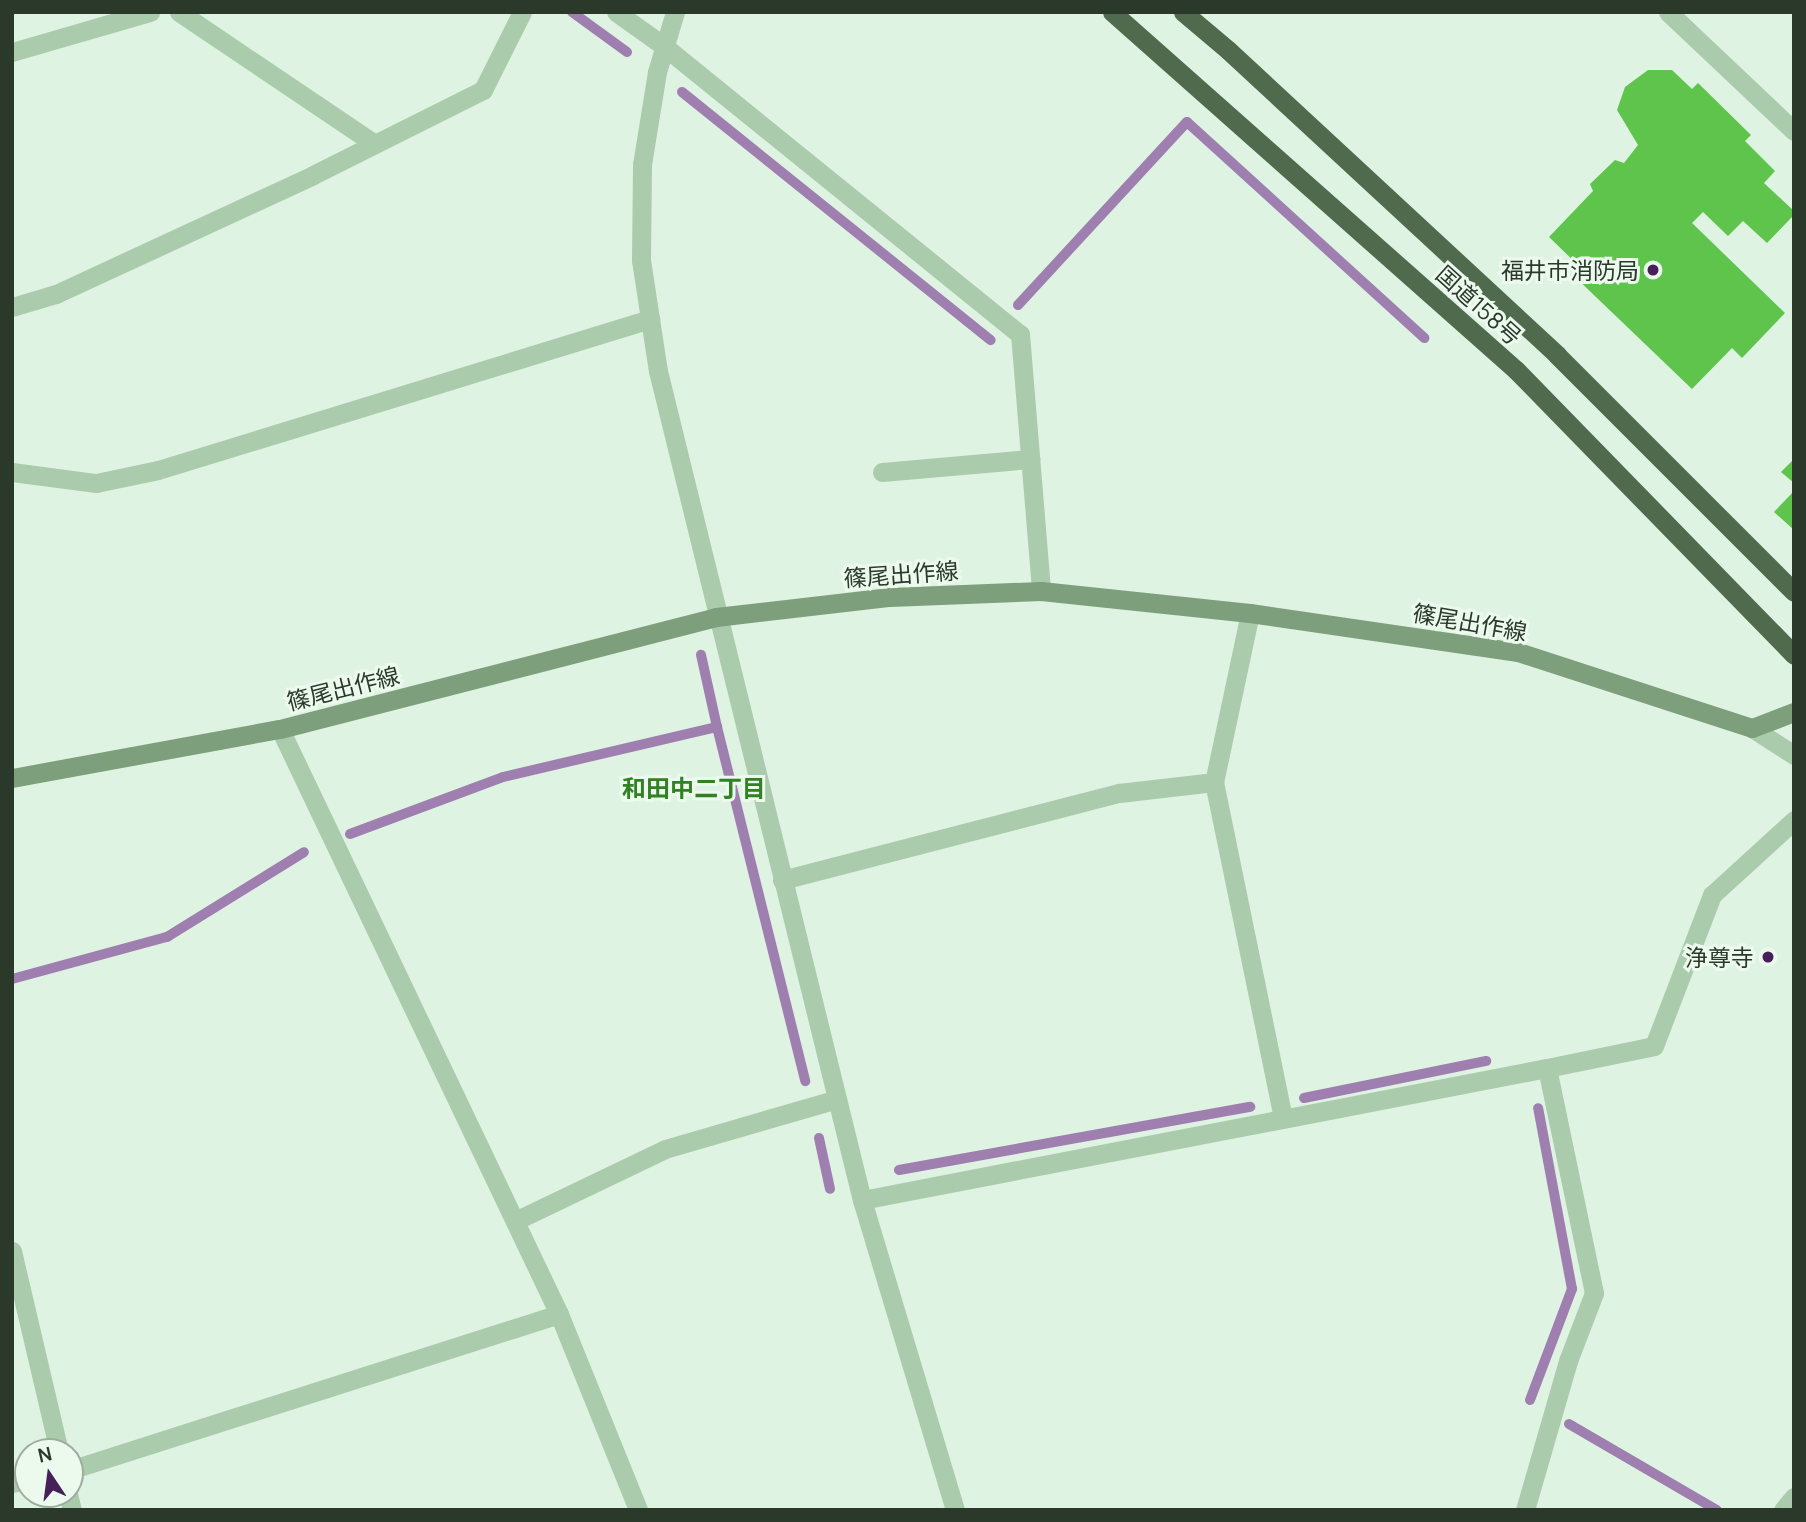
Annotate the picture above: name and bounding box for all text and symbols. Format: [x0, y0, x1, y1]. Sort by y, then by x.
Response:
place label: 福井市消防局 [1501, 256, 1639, 284]
street label: 国道158号 [1431, 260, 1527, 350]
marker: 福井市消防局 [1645, 262, 1661, 278]
street label: 篠尾出作線 [843, 556, 959, 592]
street label: 篠尾出作線 [1411, 598, 1529, 646]
street label: 篠尾出作線 [284, 661, 402, 715]
district label: 和田中二丁目 [622, 774, 766, 802]
place label: 浄尊寺 [1685, 943, 1754, 971]
marker: 浄尊寺 [1760, 949, 1776, 965]
north arrow [14, 1438, 84, 1508]
text: N [35, 1440, 54, 1469]

